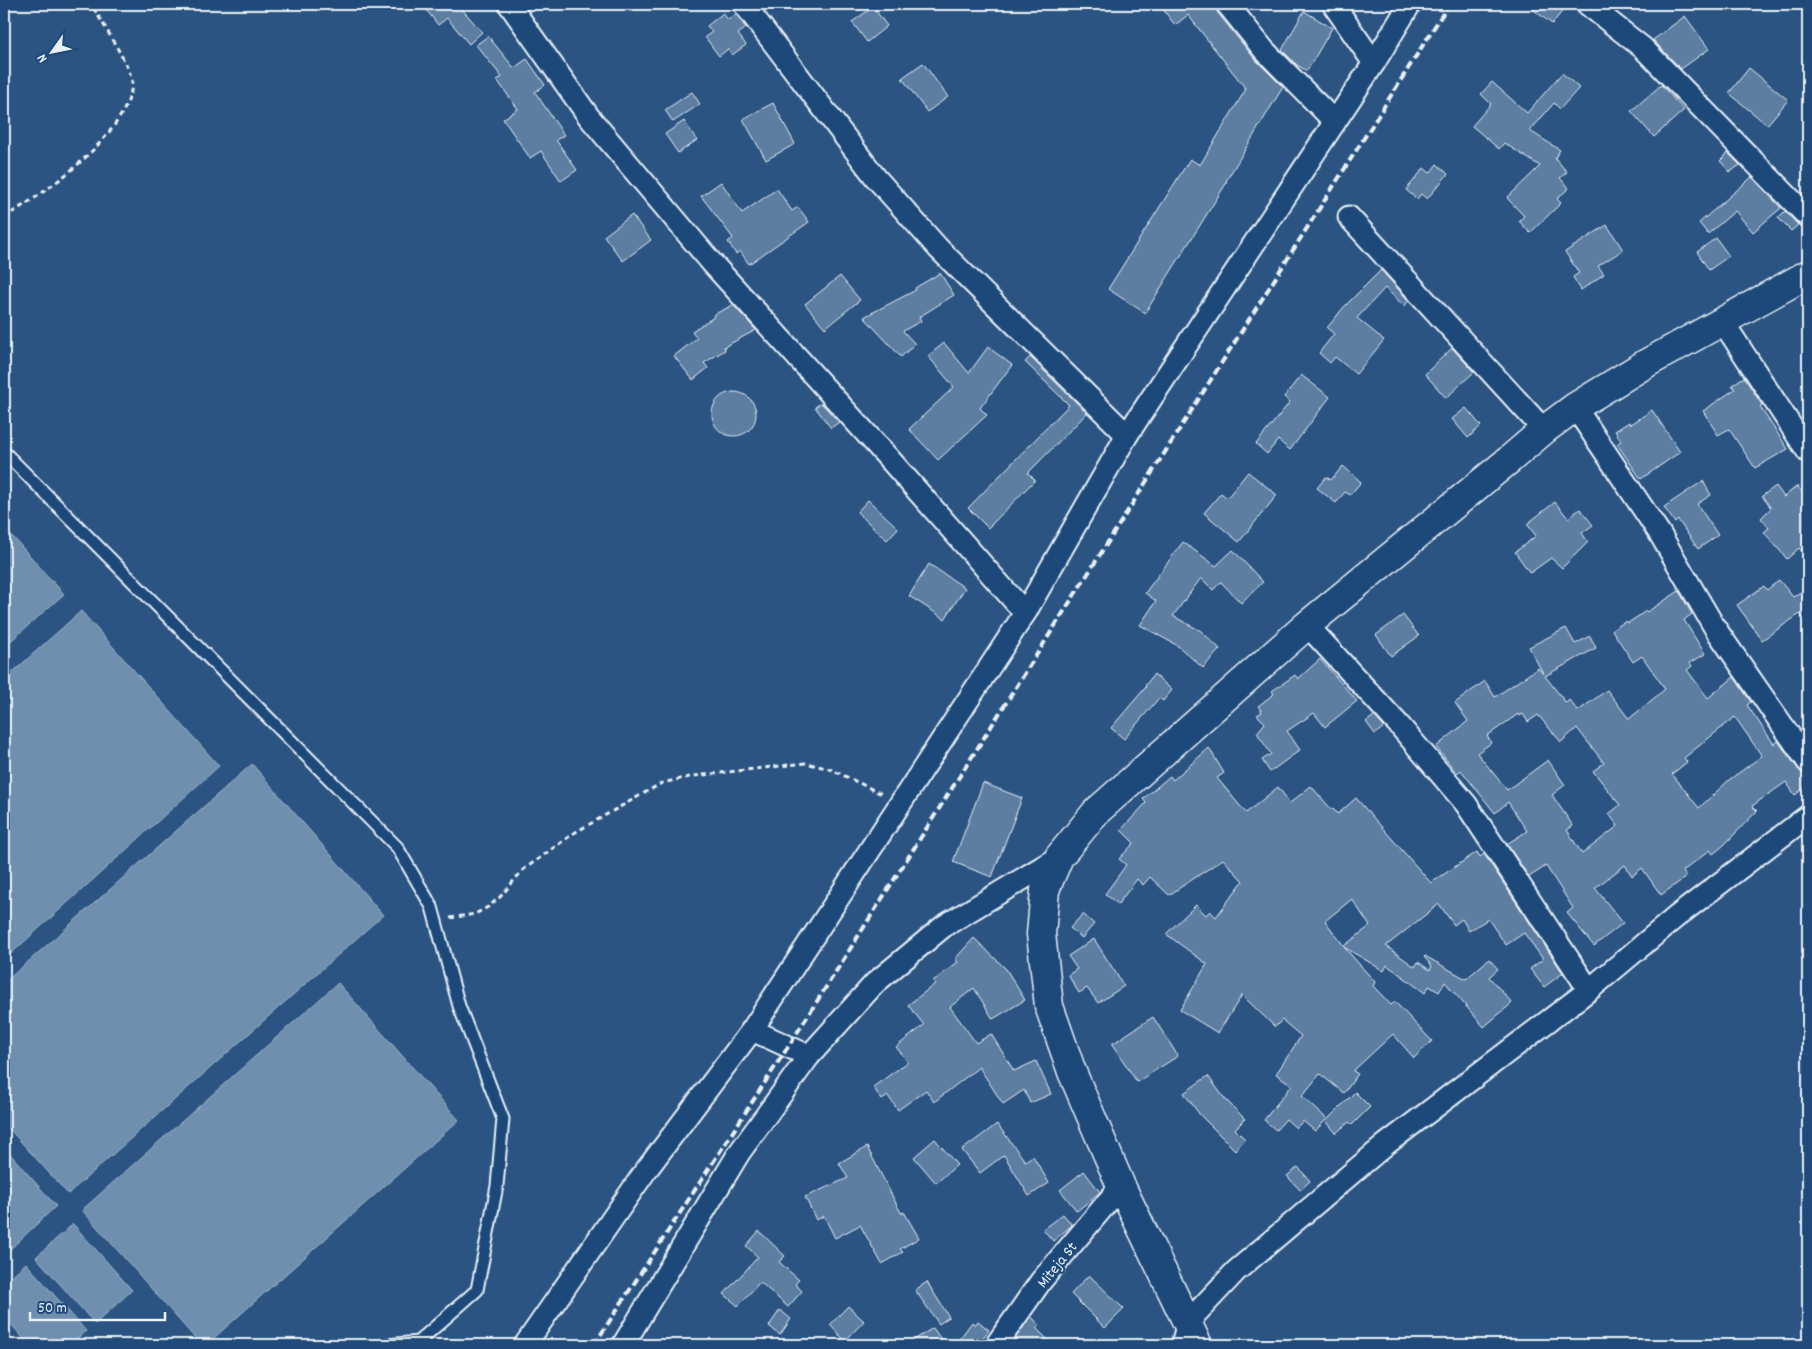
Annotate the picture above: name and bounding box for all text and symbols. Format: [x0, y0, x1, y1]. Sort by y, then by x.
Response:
north arrow [28, 28, 78, 78]
text: N [32, 50, 53, 66]
street label: Miteja St [1032, 1237, 1084, 1294]
scale bar [30, 1289, 165, 1321]
text: 50 m [38, 1298, 67, 1320]

